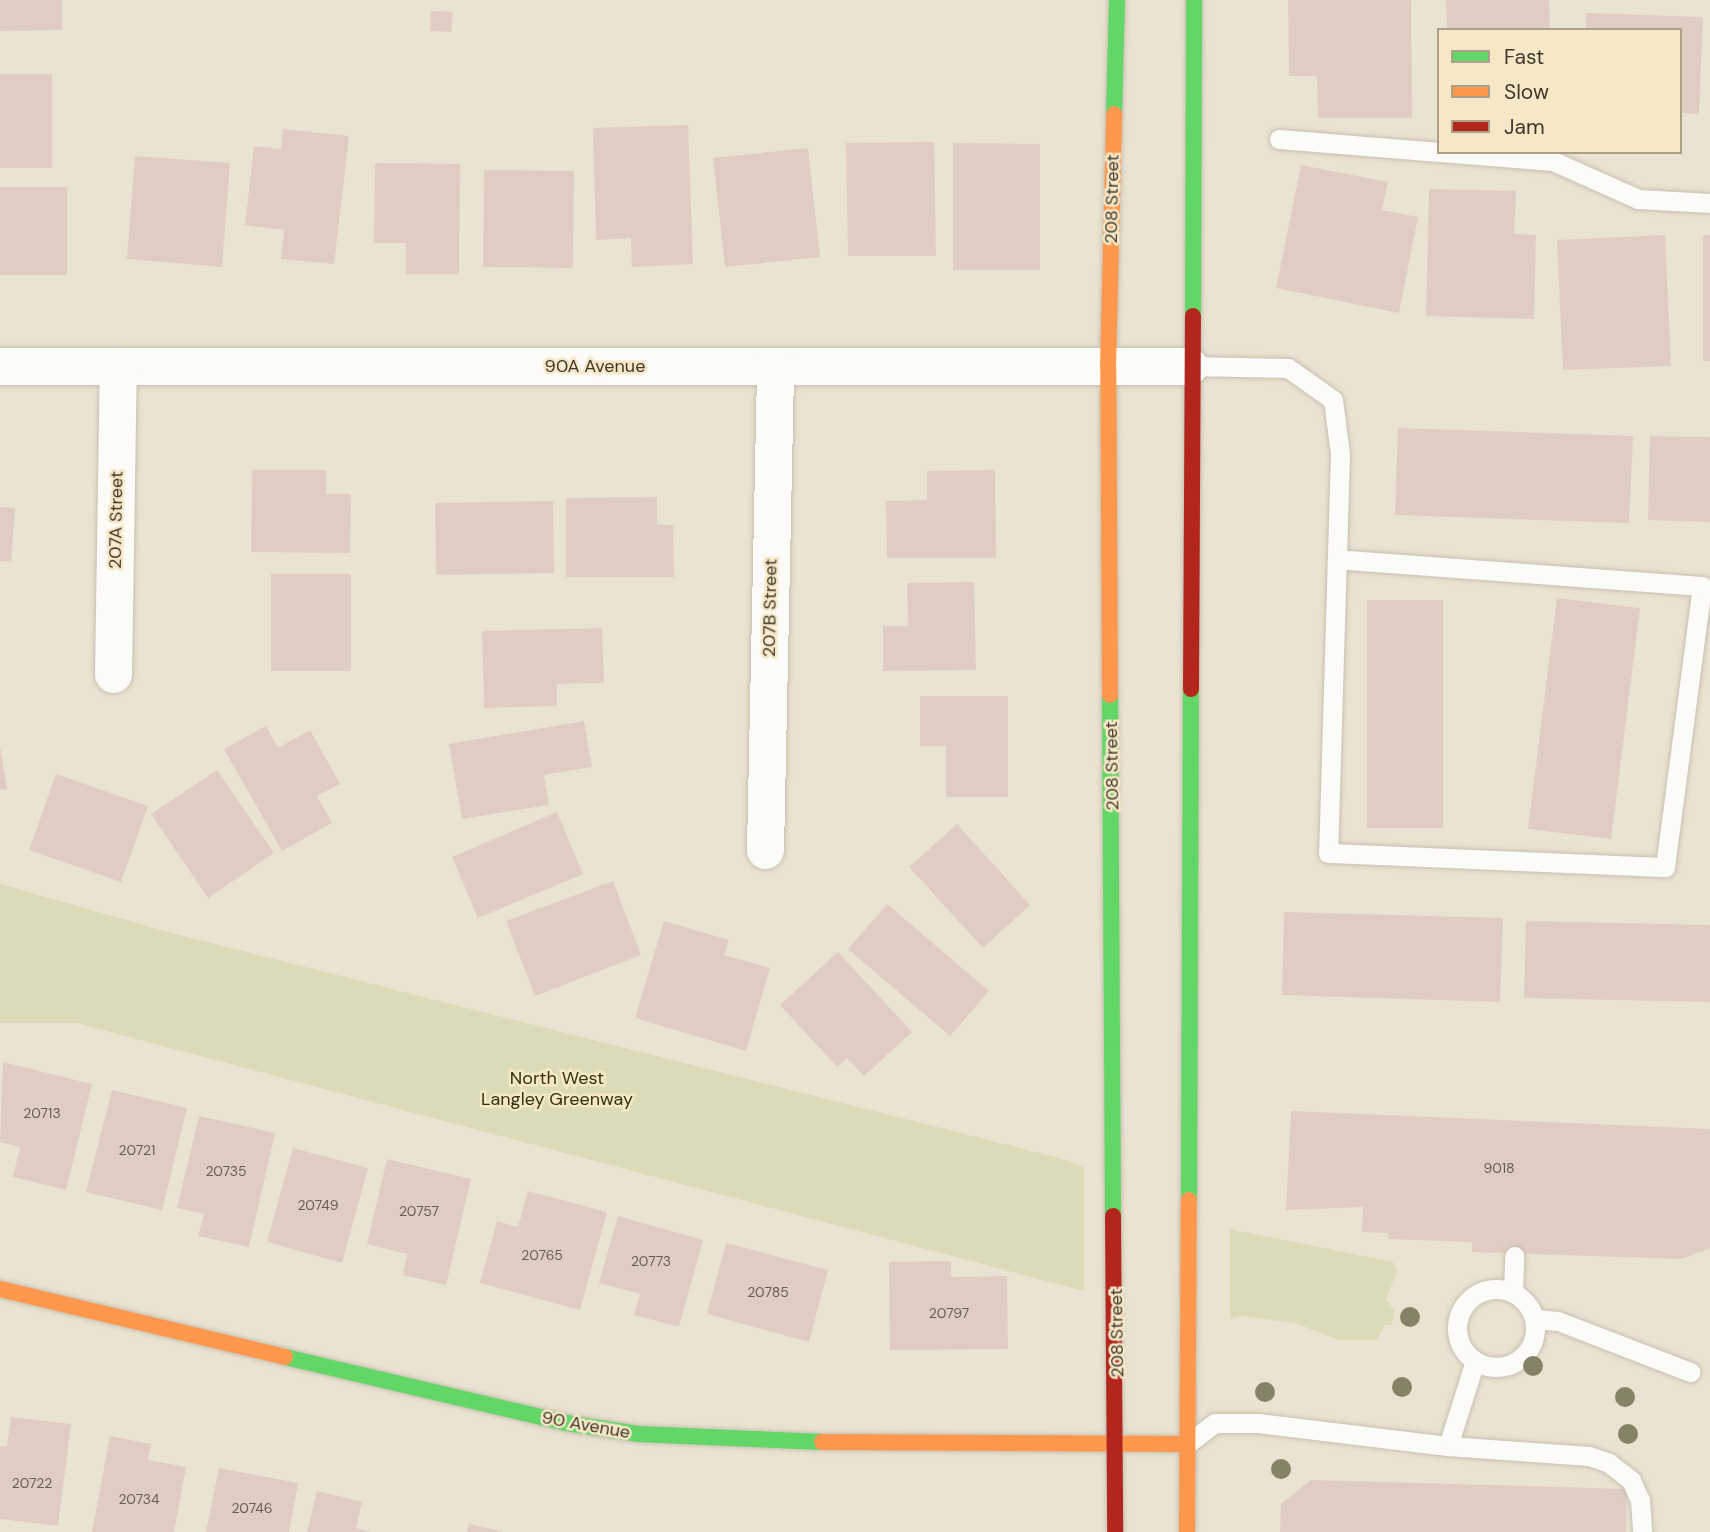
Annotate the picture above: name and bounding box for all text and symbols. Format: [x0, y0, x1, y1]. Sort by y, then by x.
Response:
legend [1437, 28, 1682, 154]
text: Fast [1504, 43, 1544, 71]
text: Slow [1504, 78, 1549, 106]
text: Jam [1504, 113, 1545, 141]
street label: 208 Street [1100, 154, 1124, 244]
street label: 90A Avenue [545, 355, 645, 377]
street label: 207A Street [104, 471, 128, 569]
street label: 207B Street [758, 559, 782, 657]
street label: 208 Street [1100, 721, 1124, 811]
park label: North West Langley Greenway [481, 1068, 633, 1110]
house number: 20713 [23, 1105, 61, 1121]
house number: 20721 [119, 1142, 155, 1158]
house number: 9018 [1483, 1160, 1515, 1176]
house number: 20735 [205, 1163, 247, 1179]
house number: 20749 [297, 1197, 339, 1213]
house number: 20757 [399, 1203, 439, 1219]
house number: 20765 [521, 1247, 563, 1263]
house number: 20773 [631, 1253, 671, 1269]
house number: 20785 [747, 1284, 789, 1300]
street label: 208 Street [1105, 1288, 1129, 1378]
house number: 20797 [929, 1305, 969, 1321]
street label: 90 Avenue [540, 1407, 632, 1443]
house number: 20722 [12, 1475, 52, 1491]
house number: 20734 [118, 1491, 160, 1507]
house number: 20746 [231, 1500, 273, 1516]

